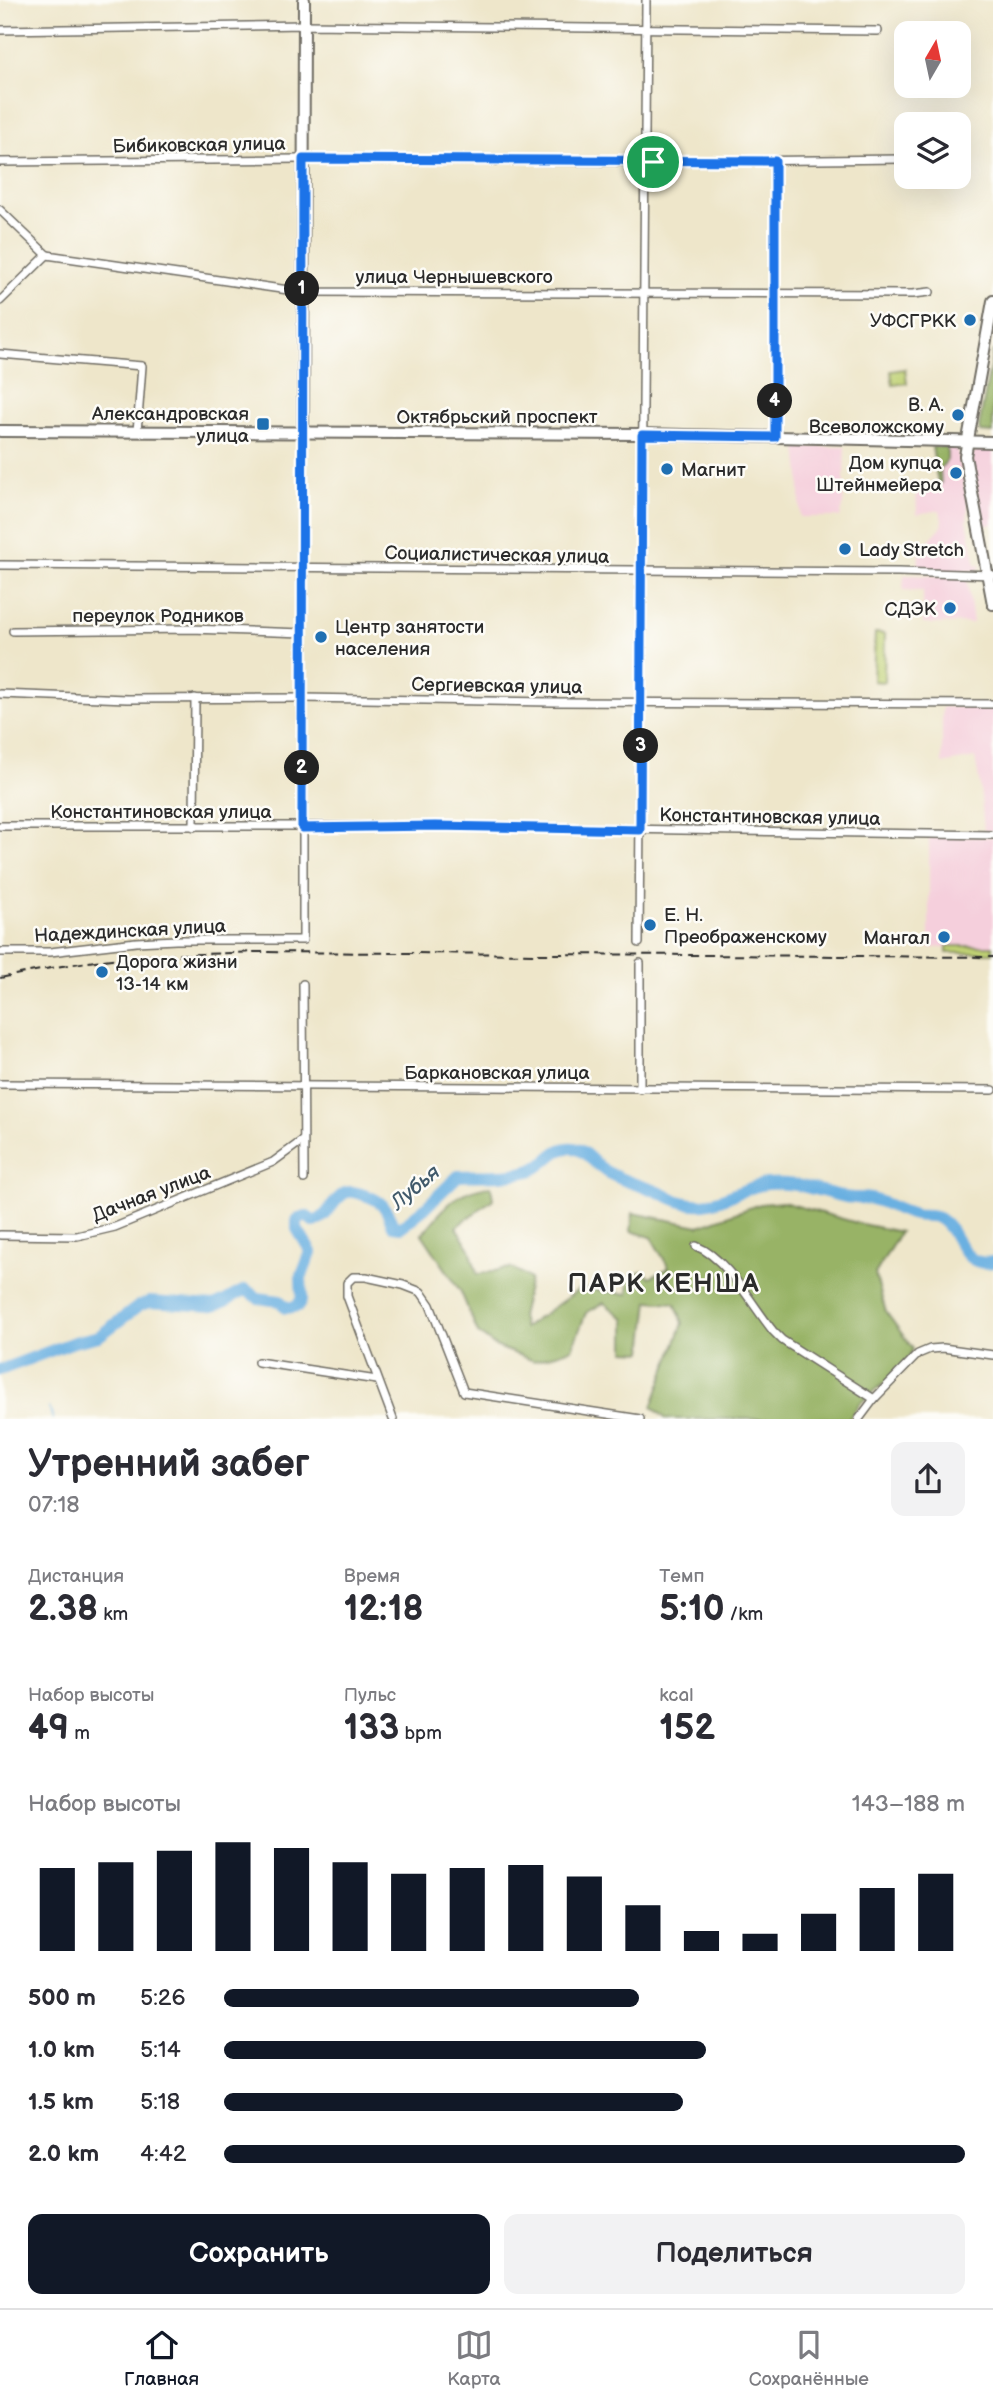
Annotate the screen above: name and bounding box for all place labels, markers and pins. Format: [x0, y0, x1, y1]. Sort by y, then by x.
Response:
pin [623, 132, 683, 192]
pin: 1 [284, 272, 320, 306]
place label: УФСГРКК [870, 310, 957, 333]
marker: УФСГРКК [962, 312, 978, 328]
pin: 4 [758, 384, 792, 418]
place label: В. А. Всеволожскому [809, 394, 944, 439]
place label: Александровская улица [91, 403, 249, 448]
marker: В. А. Всеволожскому [950, 407, 966, 423]
marker: Александровская улица [255, 416, 271, 432]
place label: Дом купца Штейнмейера [816, 452, 942, 497]
place label: Магнит [681, 459, 746, 482]
marker: Магнит [659, 461, 675, 477]
marker: Дом купца Штейнмейера [948, 465, 964, 481]
place label: Lady Stretch [859, 539, 964, 562]
marker: Lady Stretch [837, 541, 853, 557]
place label: СДЭК [885, 598, 937, 621]
marker: СДЭК [942, 600, 958, 616]
place label: Центр занятости населения [335, 616, 484, 661]
marker: Центр занятости населения [313, 629, 329, 645]
pin: 3 [624, 728, 658, 764]
pin: 2 [284, 750, 320, 786]
place label: Е. Н. Преображенскому [664, 904, 827, 949]
marker: Е. Н. Преображенскому [642, 917, 658, 933]
place label: Мангал [863, 927, 930, 950]
marker: Мангал [936, 929, 952, 945]
place label: Дорога жизни 13-14 км [116, 951, 238, 996]
marker: Дорога жизни 13-14 км [94, 964, 110, 980]

